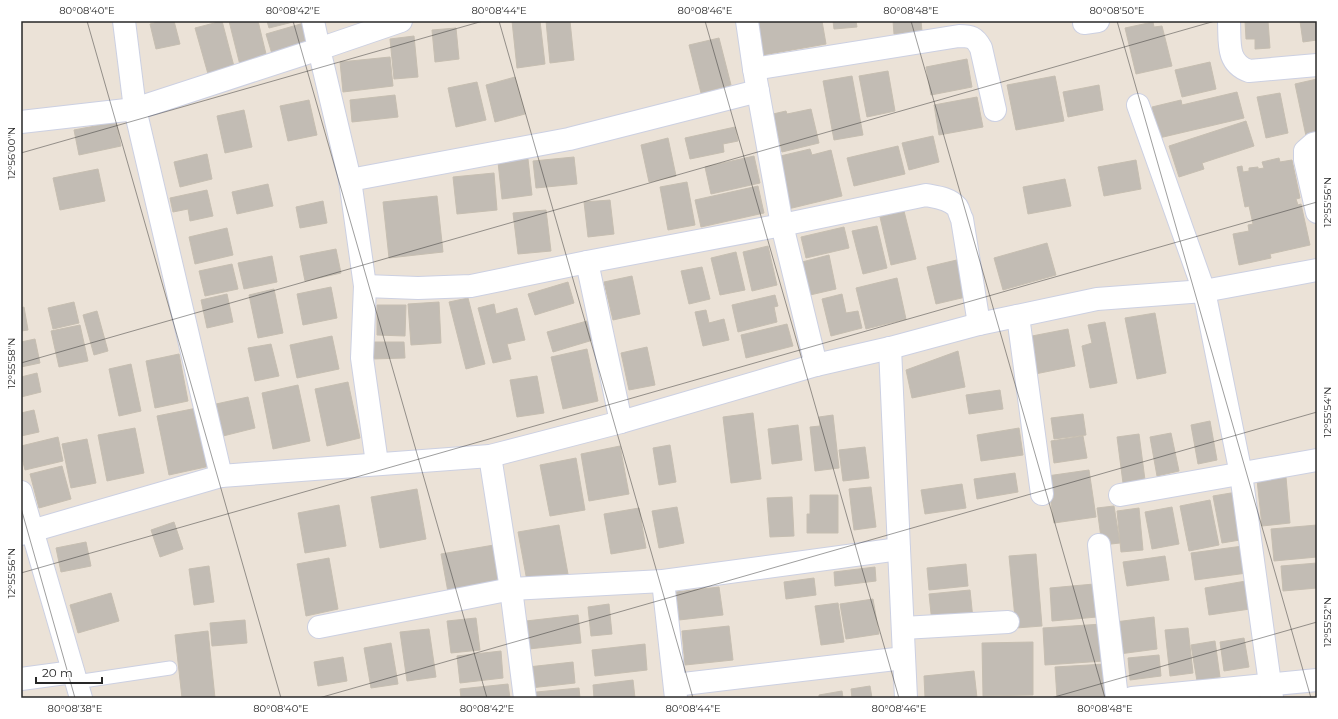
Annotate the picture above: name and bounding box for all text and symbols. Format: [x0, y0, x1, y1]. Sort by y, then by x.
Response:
text: 80°08'40"E [59, 4, 115, 17]
text: 80°08'42"E [266, 4, 321, 17]
text: 80°08'44"E [471, 4, 527, 17]
text: 80°08'46"E [678, 4, 733, 17]
text: 80°08'48"E [883, 4, 939, 17]
text: 80°08'50"E [1089, 4, 1145, 17]
text: 12°56'00"N [5, 127, 18, 179]
text: 12°55'56"N [1321, 177, 1334, 227]
text: 12°55'58"N [5, 338, 18, 388]
text: 12°55'54"N [1321, 387, 1334, 437]
text: 12°55'56"N [5, 548, 18, 598]
text: 12°55'52"N [1321, 597, 1334, 647]
scale bar [36, 659, 102, 685]
text: 20 m [42, 665, 73, 680]
text: 80°08'38"E [48, 702, 103, 715]
text: 80°08'40"E [253, 702, 309, 715]
text: 80°08'42"E [460, 702, 515, 715]
text: 80°08'44"E [665, 702, 721, 715]
text: 80°08'46"E [872, 702, 927, 715]
text: 80°08'48"E [1077, 702, 1133, 715]

